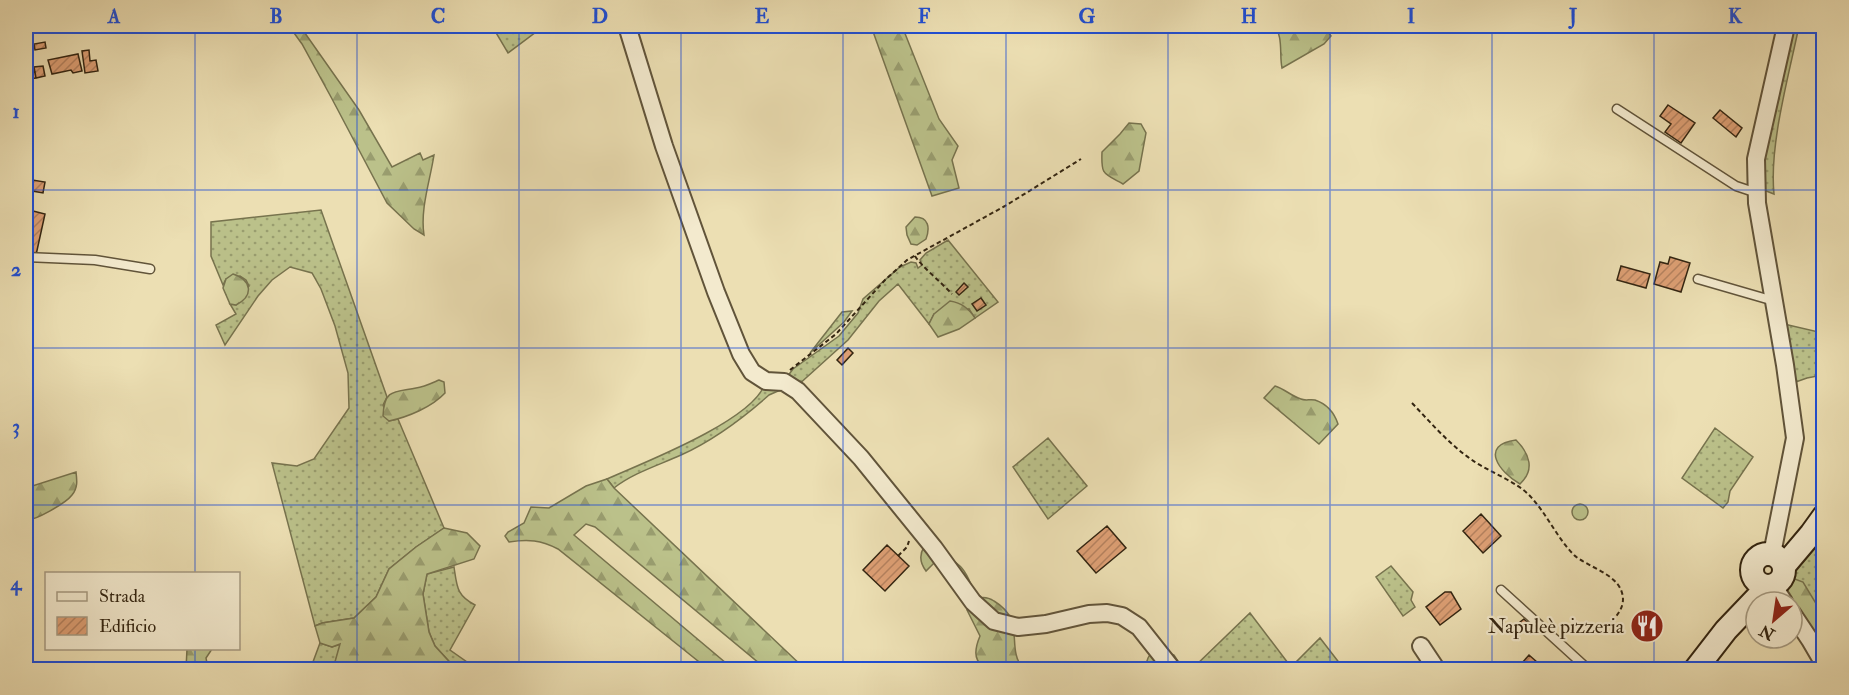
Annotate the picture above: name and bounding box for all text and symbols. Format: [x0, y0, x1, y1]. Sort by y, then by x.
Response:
text: A [107, 4, 121, 29]
text: B [269, 4, 283, 29]
text: C [431, 4, 445, 29]
text: D [592, 4, 608, 29]
text: E [755, 4, 770, 29]
text: F [918, 4, 931, 29]
text: G [1079, 4, 1096, 29]
text: H [1241, 4, 1257, 29]
text: I [1407, 4, 1415, 29]
text: J [1568, 4, 1577, 29]
text: K [1728, 4, 1743, 29]
text: 1 [12, 99, 20, 124]
text: 2 [11, 257, 21, 282]
text: 3 [12, 414, 20, 439]
text: 4 [10, 571, 23, 596]
legend [45, 572, 240, 650]
text: Strada [99, 585, 146, 608]
north arrow [1744, 590, 1804, 650]
restaurant icon: Napuleè pizzeria [1629, 608, 1665, 644]
place label: Napuleè pizzeria [1488, 614, 1625, 640]
text: Edificio [99, 615, 156, 638]
text: N [1756, 620, 1779, 645]

